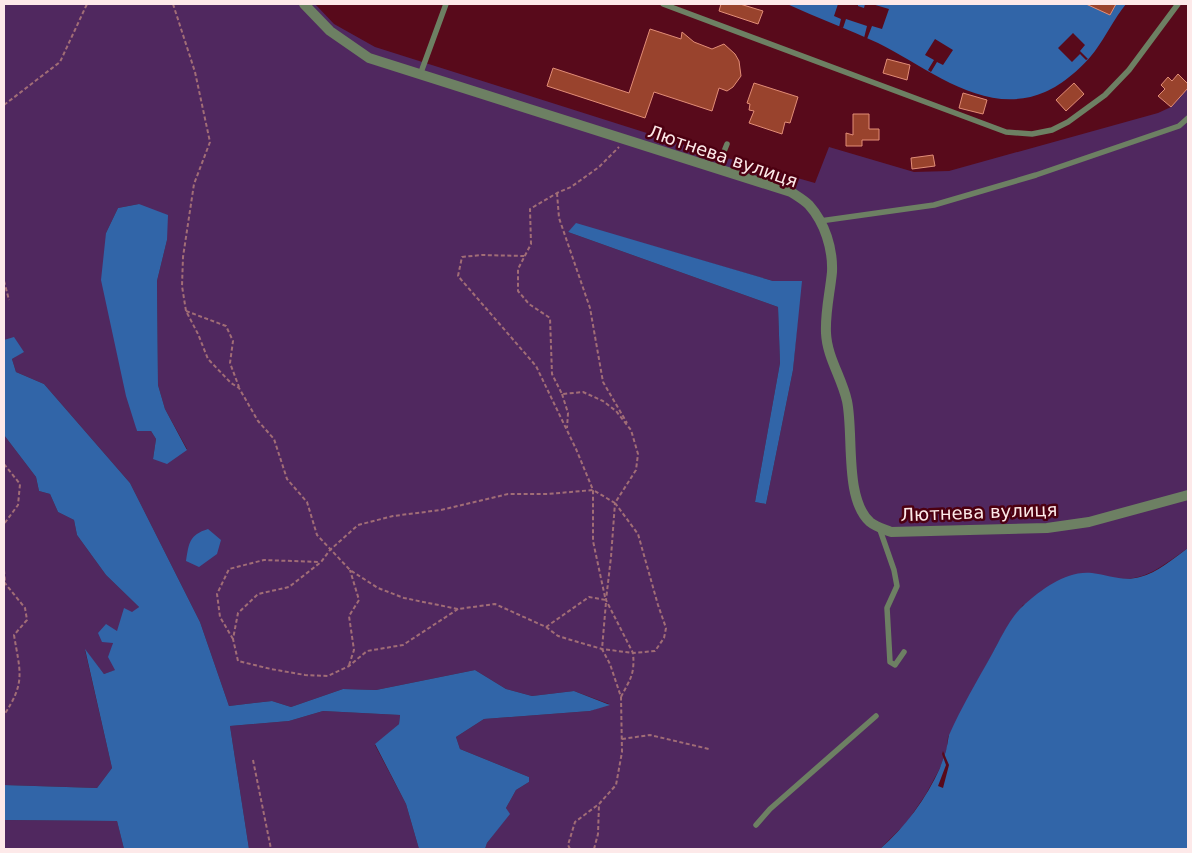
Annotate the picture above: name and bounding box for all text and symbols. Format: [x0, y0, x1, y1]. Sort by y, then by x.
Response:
street label: Лютнева вулиця [645, 121, 801, 191]
street label: Лютнева вулиця [900, 499, 1058, 525]

